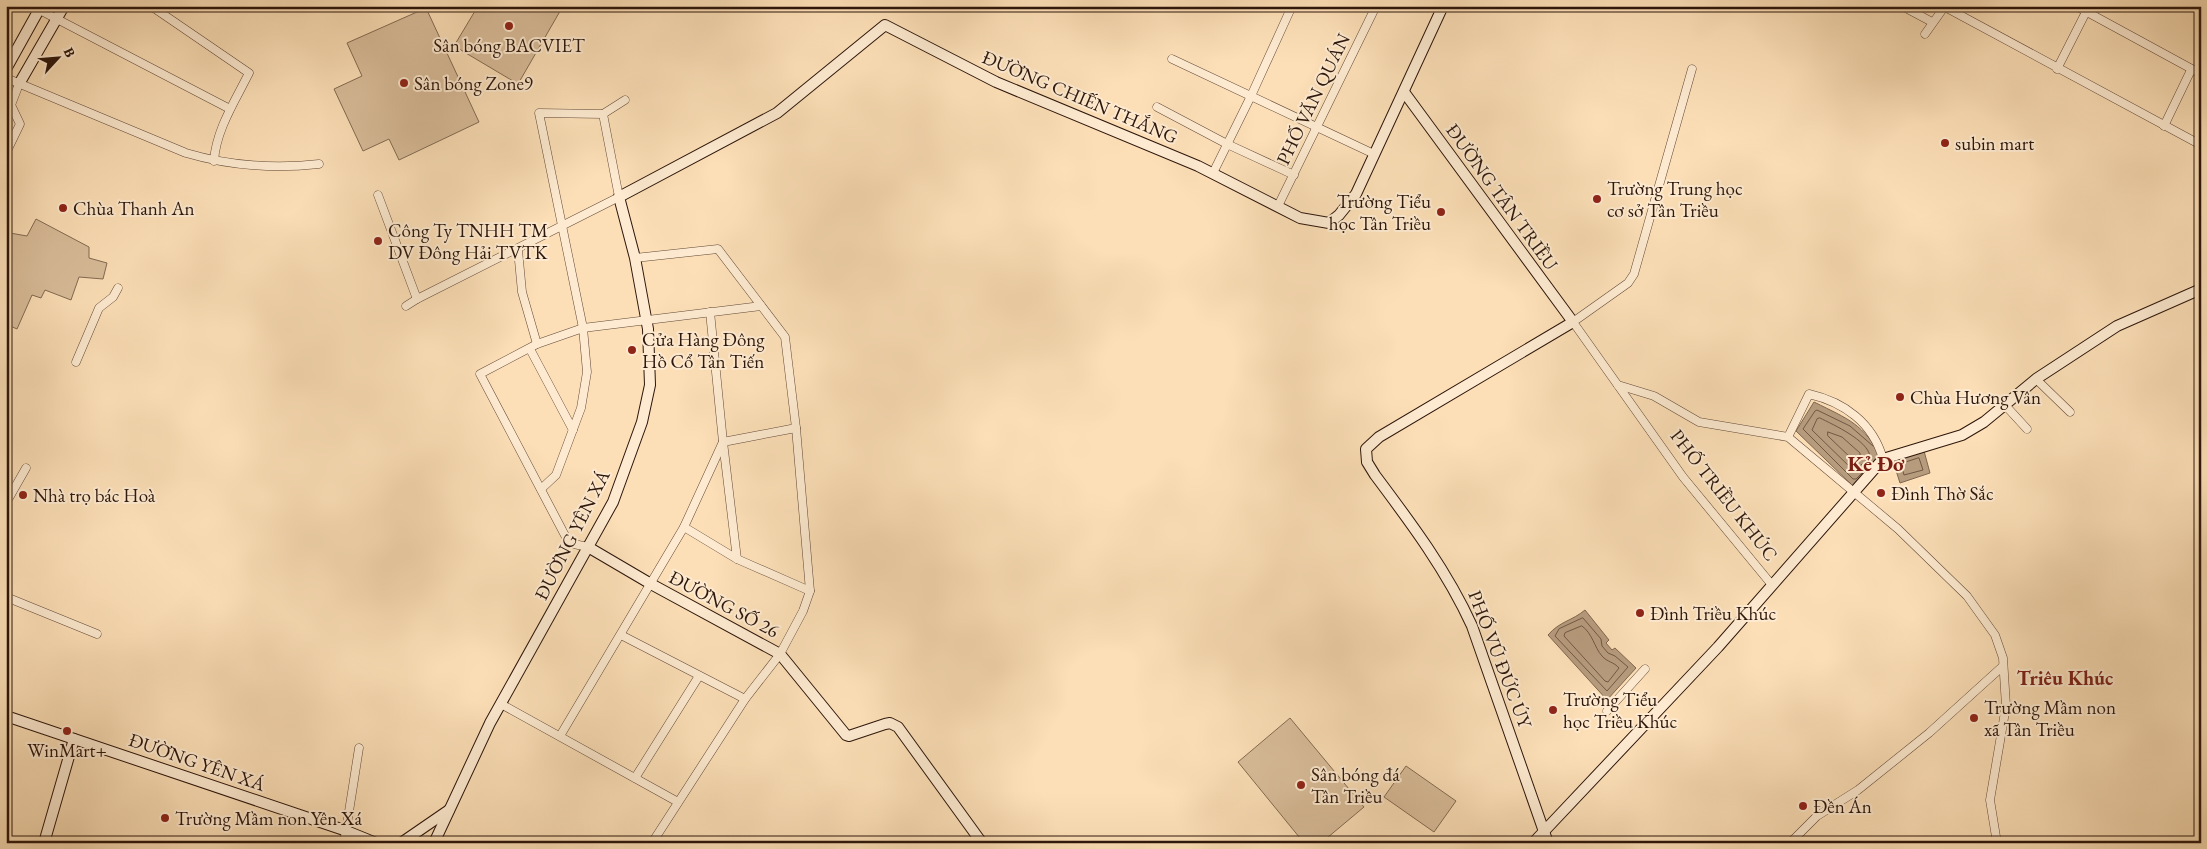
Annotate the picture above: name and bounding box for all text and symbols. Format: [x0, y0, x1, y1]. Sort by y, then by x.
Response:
marker: Sân bóng BACVIET [503, 20, 515, 32]
street label: PHỐ VĂN QUÁN [1270, 29, 1356, 169]
north arrow [32, 32, 82, 82]
place label: Sân bóng BACVIET [433, 33, 585, 58]
text: B [60, 44, 80, 60]
street label: ĐƯỜNG CHIẾN THẮNG [978, 44, 1182, 150]
place label: Sân bóng Zone9 [414, 71, 533, 96]
marker: Sân bóng Zone9 [398, 77, 410, 89]
street label: ĐƯỜNG TÂN TRIỀU [1440, 119, 1564, 275]
place label: subin mart [1955, 131, 2034, 156]
marker: subin mart [1939, 137, 1951, 149]
place label: Trường Trung học cơ sở Tân Triều [1607, 176, 1743, 223]
place label: Trường Tiểu học Tân Triều [1329, 189, 1431, 236]
marker: Trường Trung học cơ sở Tân Triều [1591, 193, 1603, 205]
place label: Chùa Thanh An [73, 196, 195, 221]
marker: Chùa Thanh An [57, 202, 69, 214]
marker: Trường Tiểu học Tân Triều [1435, 206, 1447, 218]
place label: Công Ty TNHH TM DV Đông Hải TVTK [388, 218, 548, 265]
marker: Công Ty TNHH TM DV Đông Hải TVTK [372, 235, 384, 247]
place label: Cửa Hàng Đông Hồ Cổ Tân Tiến [642, 327, 765, 374]
marker: Cửa Hàng Đông Hồ Cổ Tân Tiến [626, 344, 638, 356]
place label: Chùa Hương Vân [1910, 385, 2041, 410]
marker: Chùa Hương Vân [1894, 391, 1906, 403]
street label: PHỐ TRIỀU KHÚC [1665, 424, 1783, 566]
district label: Kẻ Đơ [1848, 450, 1905, 477]
street label: ĐƯỜNG YÊN XÁ [528, 465, 616, 604]
place label: Đình Thờ Sắc [1891, 481, 1994, 506]
place label: Nhà trọ bác Hoà [33, 483, 156, 508]
marker: Đình Thờ Sắc [1875, 487, 1887, 499]
marker: Nhà trọ bác Hoà [17, 489, 29, 501]
street label: ĐƯỜNG SỐ 26 [665, 565, 783, 643]
street label: PHỐ VŨ ĐỨC ÚY [1462, 587, 1538, 732]
place label: Đình Triều Khúc [1650, 601, 1776, 626]
marker: Đình Triều Khúc [1634, 607, 1646, 619]
district label: Triêu Khúc [2017, 665, 2113, 691]
place label: Trường Tiểu học Triều Khúc [1563, 687, 1678, 734]
place label: Trường Mầm non xã Tân Triều [1984, 695, 2116, 742]
marker: Trường Tiểu học Triều Khúc [1547, 704, 1559, 716]
marker: Trường Mầm non xã Tân Triều [1968, 712, 1980, 724]
marker: WinMart+ [61, 725, 73, 737]
street label: ĐƯỜNG YÊN XÁ [125, 727, 269, 797]
place label: WinMart+ [27, 738, 107, 763]
place label: Sân bóng đá Tân Triều [1311, 762, 1400, 809]
marker: Sân bóng đá Tân Triều [1295, 779, 1307, 791]
place label: Đền Án [1813, 794, 1872, 819]
marker: Đền Án [1797, 800, 1809, 812]
place label: Trường Mầm non Yên Xá [175, 806, 362, 831]
marker: Trường Mầm non Yên Xá [159, 812, 171, 824]

